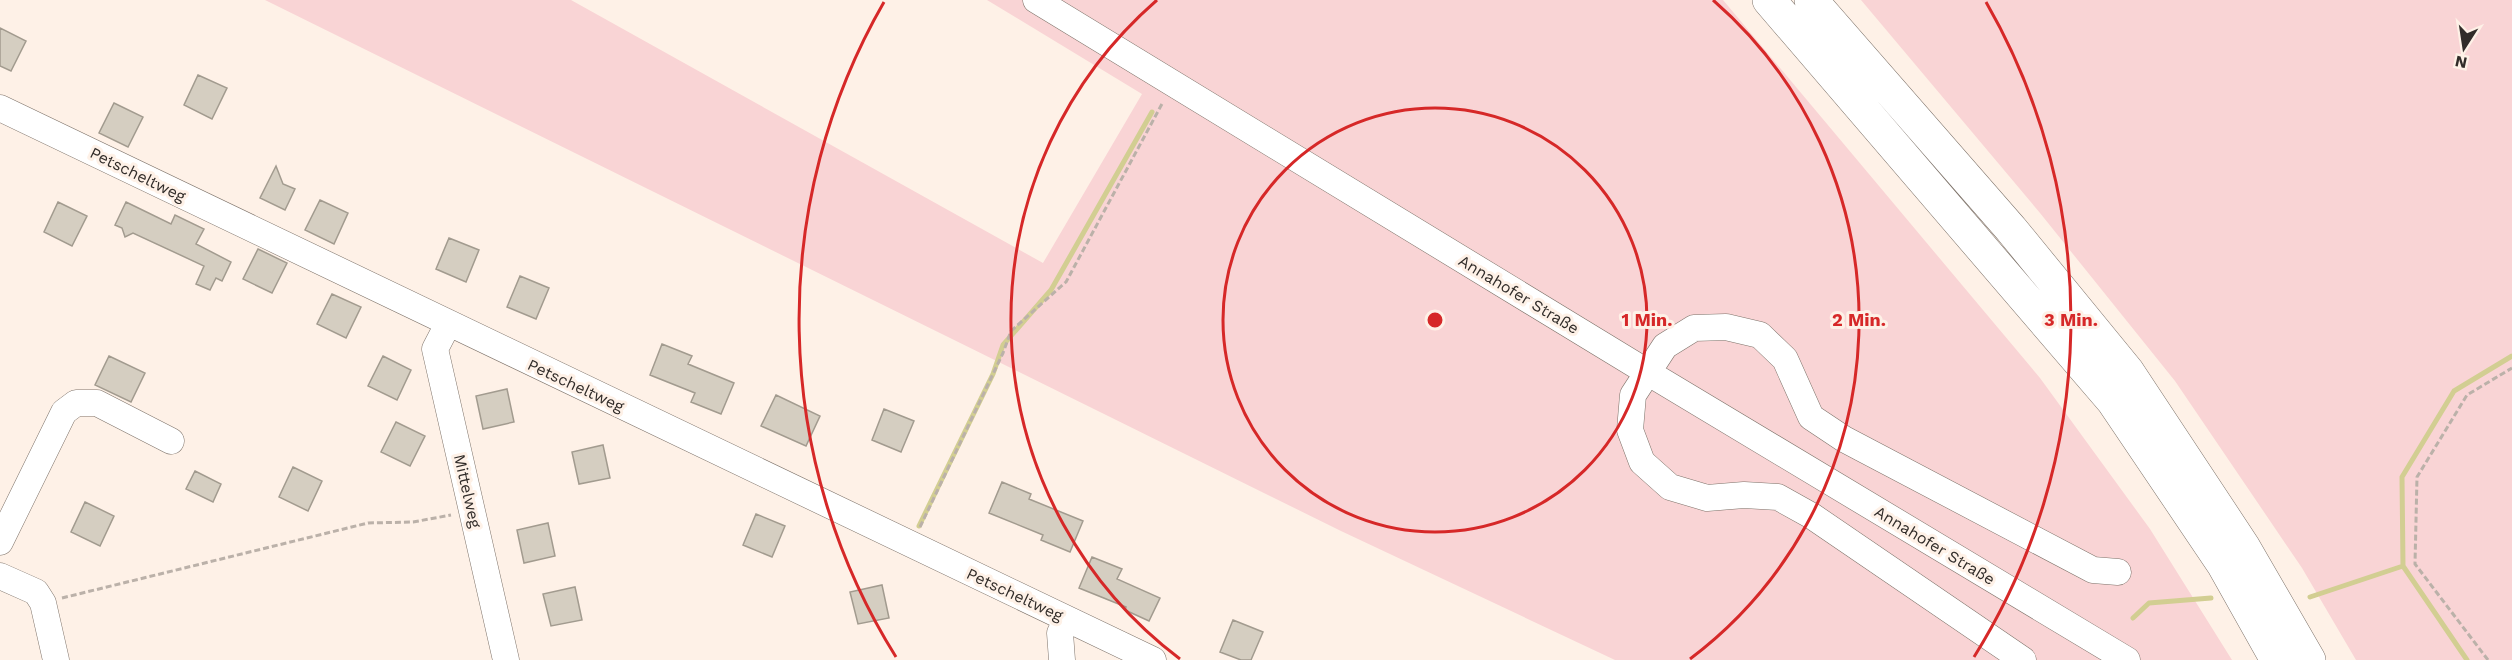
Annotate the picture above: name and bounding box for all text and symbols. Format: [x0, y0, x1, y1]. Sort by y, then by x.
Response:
north arrow [2434, 18, 2494, 78]
text: N [2453, 52, 2469, 73]
street label: Petscheltweg [87, 143, 189, 206]
street label: Annahofer Straße [1455, 251, 1582, 338]
text: 1 Min. [1622, 309, 1672, 330]
text: 2 Min. [1832, 309, 1886, 330]
text: 3 Min. [2044, 309, 2098, 330]
centre of rings [1425, 310, 1445, 330]
street label: Petscheltweg [525, 355, 627, 416]
street label: Mittelweg [450, 452, 485, 530]
street label: Annahofer Straße [1871, 502, 1998, 589]
street label: Petscheltweg [964, 564, 1066, 625]

